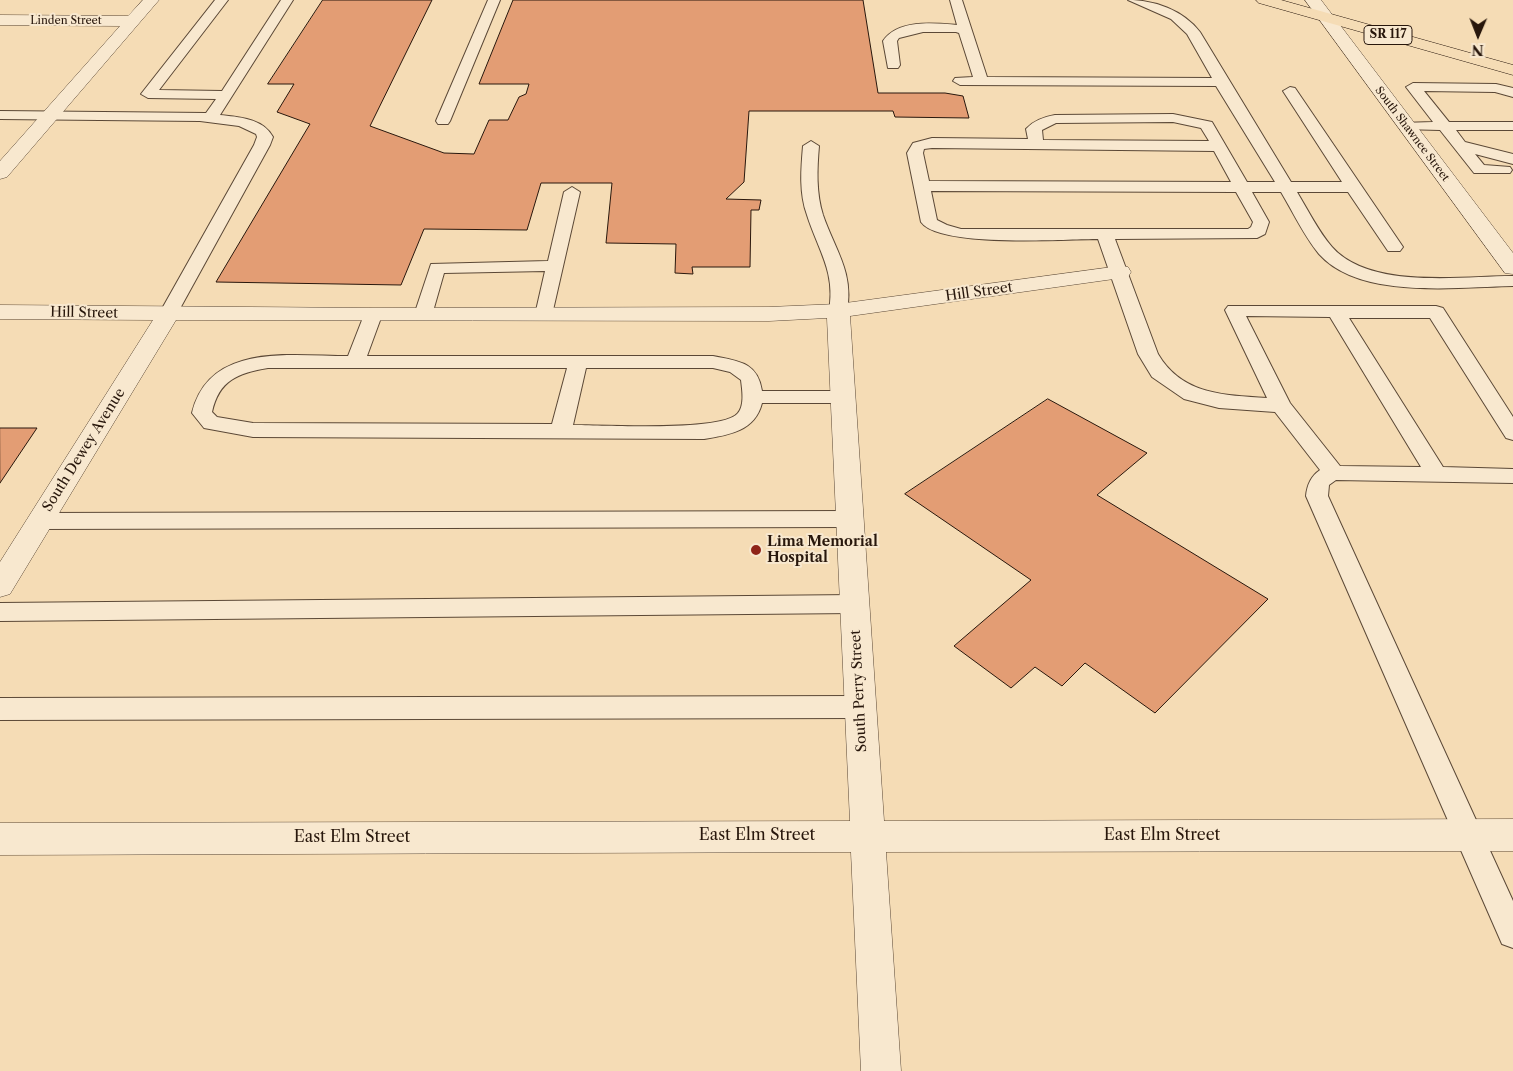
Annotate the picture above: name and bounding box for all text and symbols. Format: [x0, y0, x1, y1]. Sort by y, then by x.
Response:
north arrow [1453, 10, 1503, 60]
street label: Linden Street [30, 14, 102, 28]
road number: SR 117 [1364, 26, 1412, 44]
text: N [1472, 41, 1484, 59]
street label: South Shawnee Street [1372, 84, 1452, 184]
street label: Hill Street [944, 279, 1014, 305]
street label: Hill Street [50, 304, 118, 322]
street label: South Dewey Avenue [39, 385, 129, 515]
place label: Lima Memorial Hospital [767, 534, 878, 566]
marker: Lima Memorial Hospital [749, 543, 763, 557]
street label: South Perry Street [847, 629, 871, 753]
street label: East Elm Street [699, 825, 815, 845]
street label: East Elm Street [1104, 825, 1220, 845]
street label: East Elm Street [294, 827, 410, 847]

